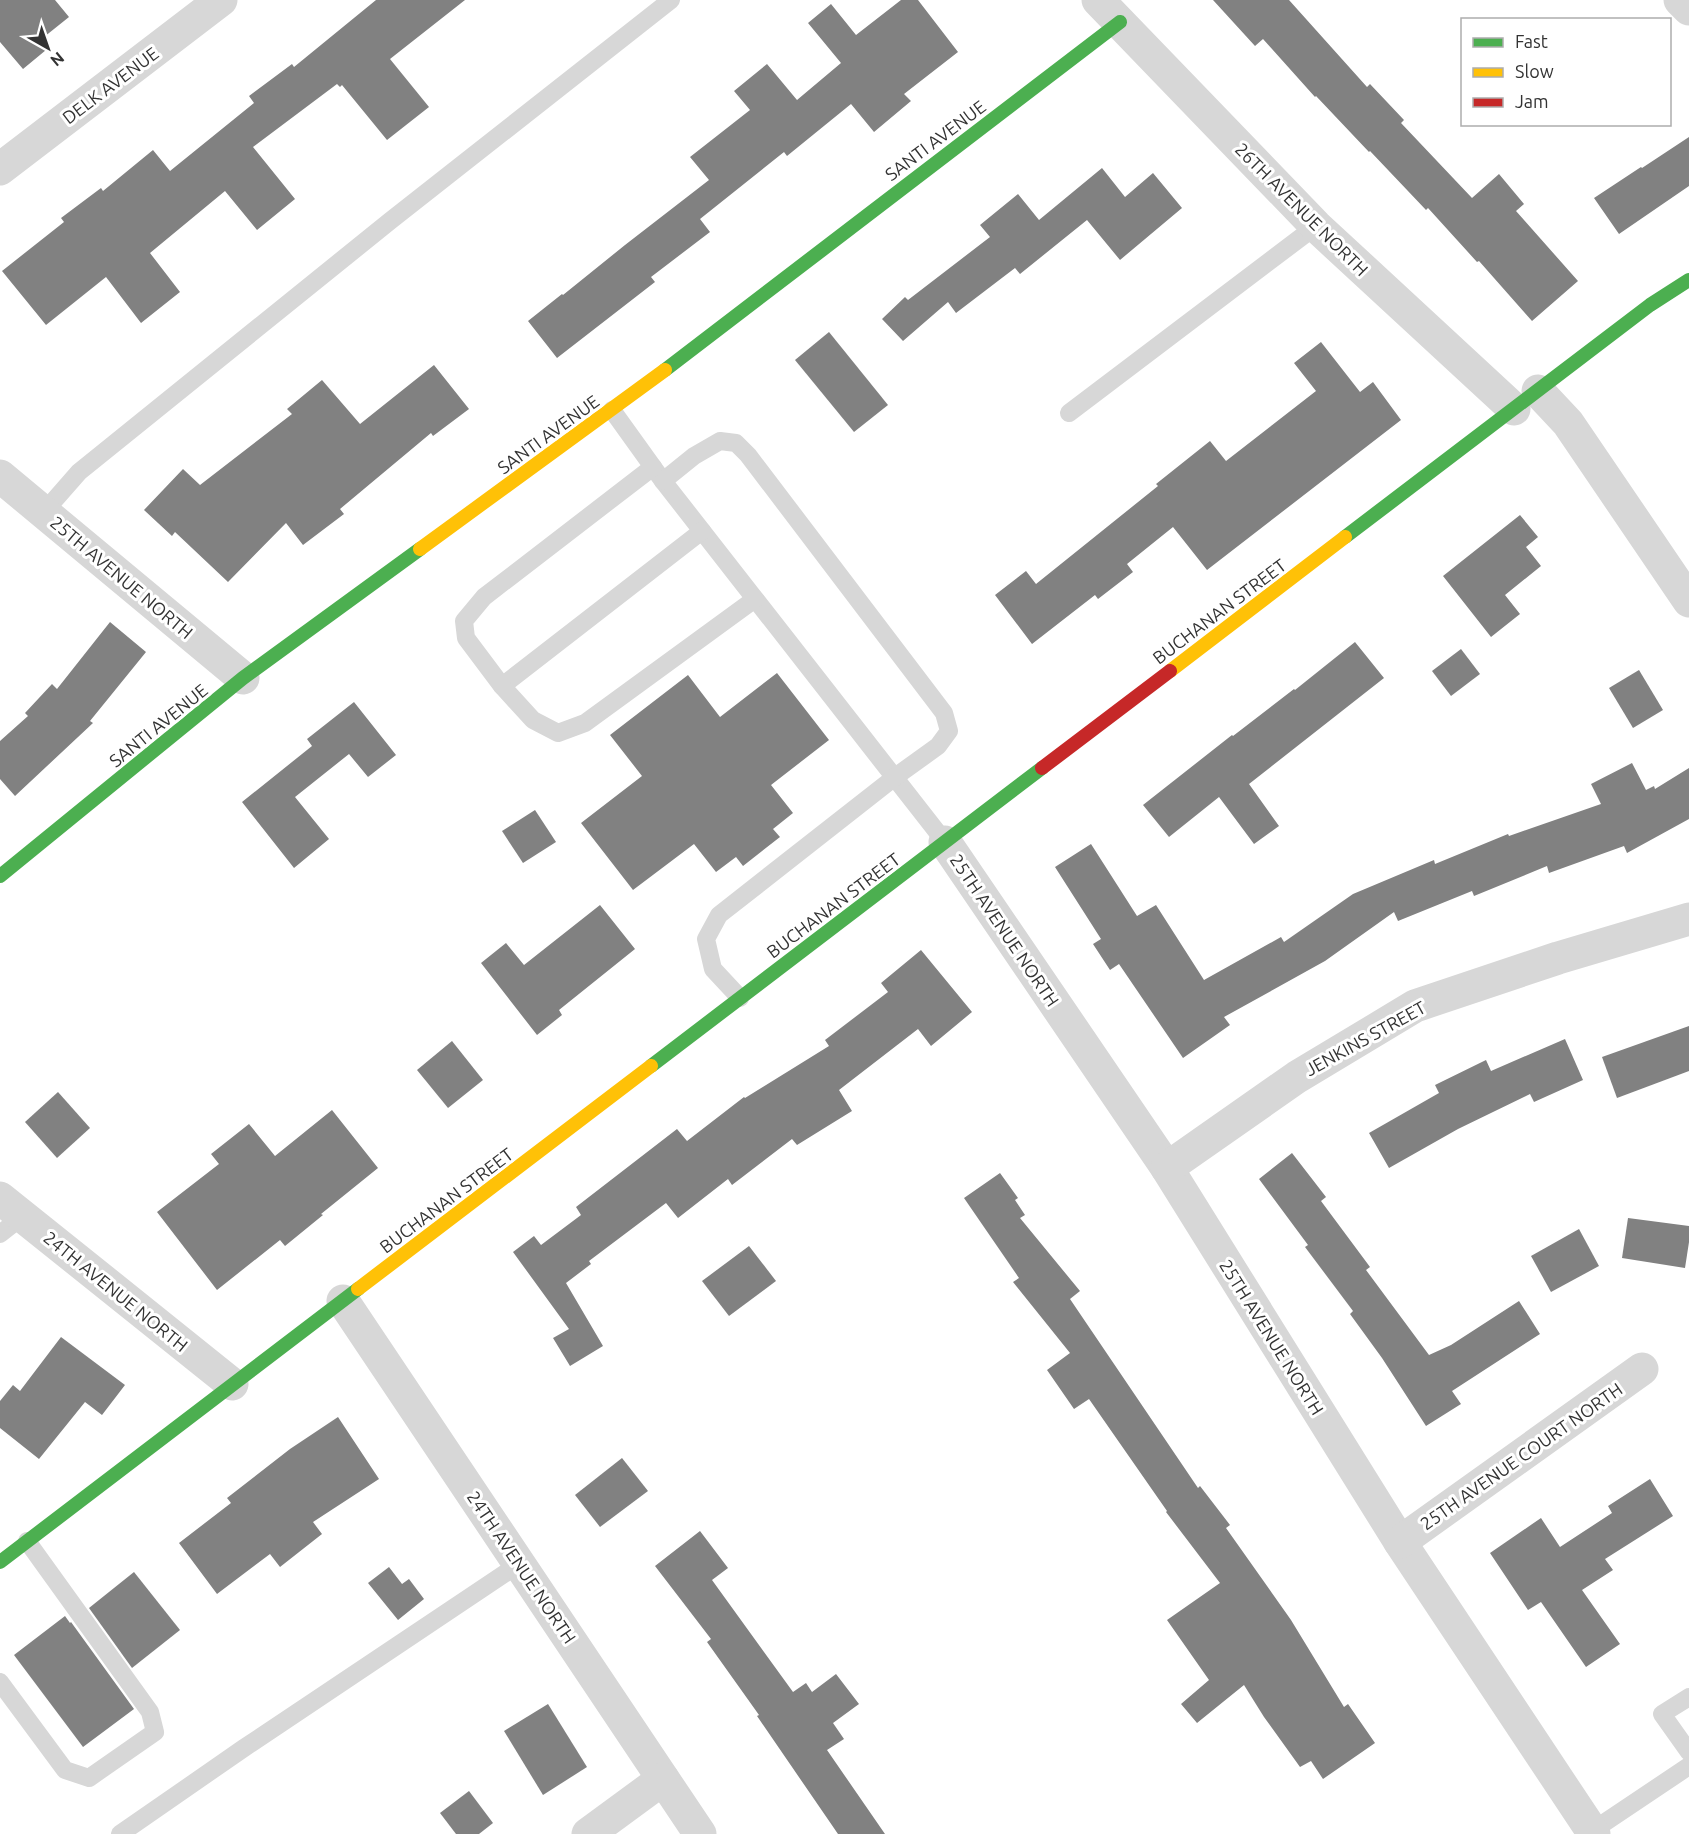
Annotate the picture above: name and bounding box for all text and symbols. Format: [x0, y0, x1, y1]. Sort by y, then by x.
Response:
north arrow [18, 18, 78, 78]
legend [1461, 18, 1671, 126]
text: Fast [1515, 31, 1548, 51]
street label: DELK AVENUE [58, 42, 162, 128]
text: Slow [1515, 61, 1554, 81]
text: Jam [1515, 91, 1549, 111]
street label: SANTI AVENUE [881, 96, 989, 184]
street label: 26TH AVENUE NORTH [1232, 139, 1372, 279]
street label: SANTI AVENUE [493, 391, 603, 477]
street label: 25TH AVENUE NORTH [47, 512, 197, 642]
street label: BUCHANAN STREET [1149, 554, 1289, 668]
street label: SANTI AVENUE [105, 679, 211, 771]
street label: BUCHANAN STREET [763, 848, 903, 962]
street label: 25TH AVENUE NORTH [947, 850, 1063, 1010]
street label: JENKINS STREET [1301, 997, 1429, 1079]
street label: BUCHANAN STREET [376, 1143, 516, 1257]
street label: 24TH AVENUE NORTH [40, 1227, 192, 1355]
street label: 25TH AVENUE NORTH [1216, 1256, 1328, 1418]
street label: 25TH AVENUE COURT NORTH [1416, 1378, 1626, 1534]
street label: 24TH AVENUE NORTH [464, 1487, 580, 1647]

